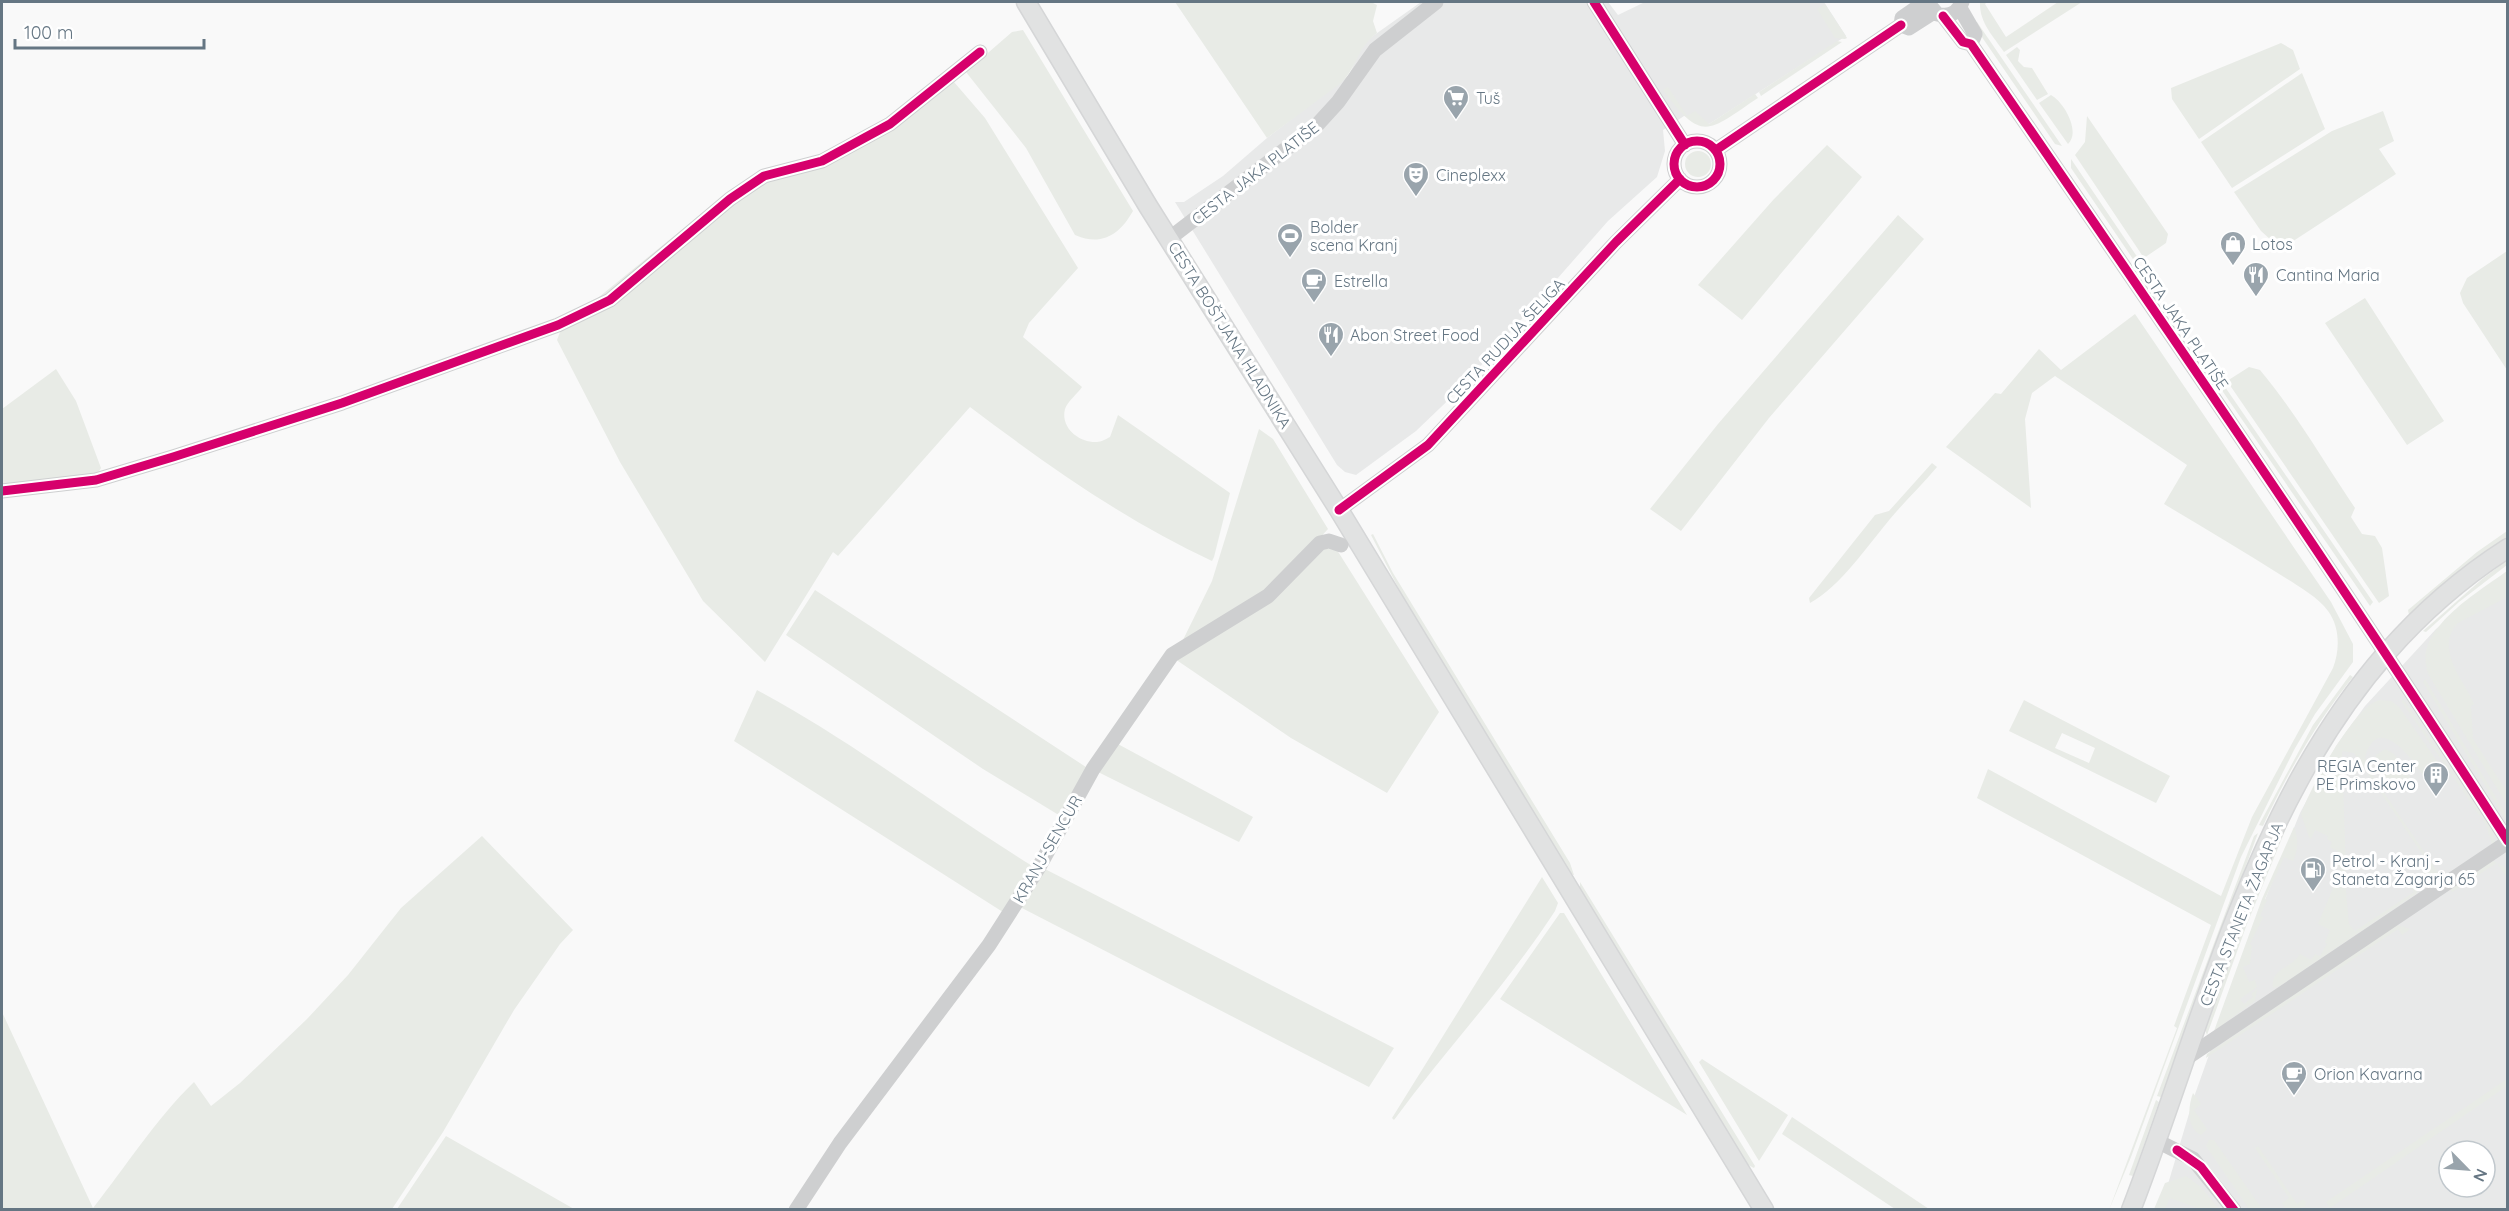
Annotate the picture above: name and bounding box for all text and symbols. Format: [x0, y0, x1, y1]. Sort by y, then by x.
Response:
scale bar [15, 12, 204, 50]
text: 100 m [24, 21, 73, 44]
supermarket icon: Tuš [1441, 83, 1471, 121]
place label: Tuš [1476, 88, 1500, 108]
street label: CESTA JAKA PLATIŠE [1187, 117, 1323, 229]
theatre icon: Cineplexx [1401, 160, 1431, 198]
place label: Cineplexx [1436, 165, 1506, 185]
place label: Bolder scena Kranj [1310, 217, 1398, 255]
sports icon: Bolder scena Kranj [1275, 221, 1305, 259]
shop icon: Lotos [2218, 229, 2248, 267]
place label: Lotos [2252, 234, 2293, 254]
street label: CESTA BOŠTJANA HLADNIKA [1164, 238, 1296, 432]
street label: CESTA JAKA PLATIŠE [2129, 253, 2233, 393]
restaurant icon: Cantina Maria [2241, 260, 2271, 298]
place label: Cantina Maria [2276, 265, 2380, 285]
cafe icon: Estrella [1299, 266, 1329, 304]
place label: Estrella [1334, 271, 1388, 291]
street label: CESTA RUDIJA ŠELIGA [1441, 274, 1569, 408]
restaurant icon: Abon Street Food [1316, 320, 1346, 358]
place label: Abon Street Food [1350, 325, 1479, 345]
place label: REGIA Center PE Primskovo [2316, 756, 2416, 794]
building icon: REGIA Center PE Primskovo [2421, 760, 2451, 798]
street label: KRANJ-SENCUR [1008, 792, 1086, 906]
street label: CESTA STANETA ŽAGARJA [2195, 819, 2287, 1009]
place label: Petrol - Kranj - Staneta Žagarja 65 [2332, 851, 2475, 889]
fuel station icon: Petrol - Kranj - Staneta Žagarja 65 [2298, 855, 2328, 893]
cafe icon: Orion Kavarna [2279, 1059, 2309, 1097]
place label: Orion Kavarna [2314, 1064, 2423, 1084]
north arrow [2437, 1139, 2497, 1199]
text: N [2469, 1166, 2492, 1185]

